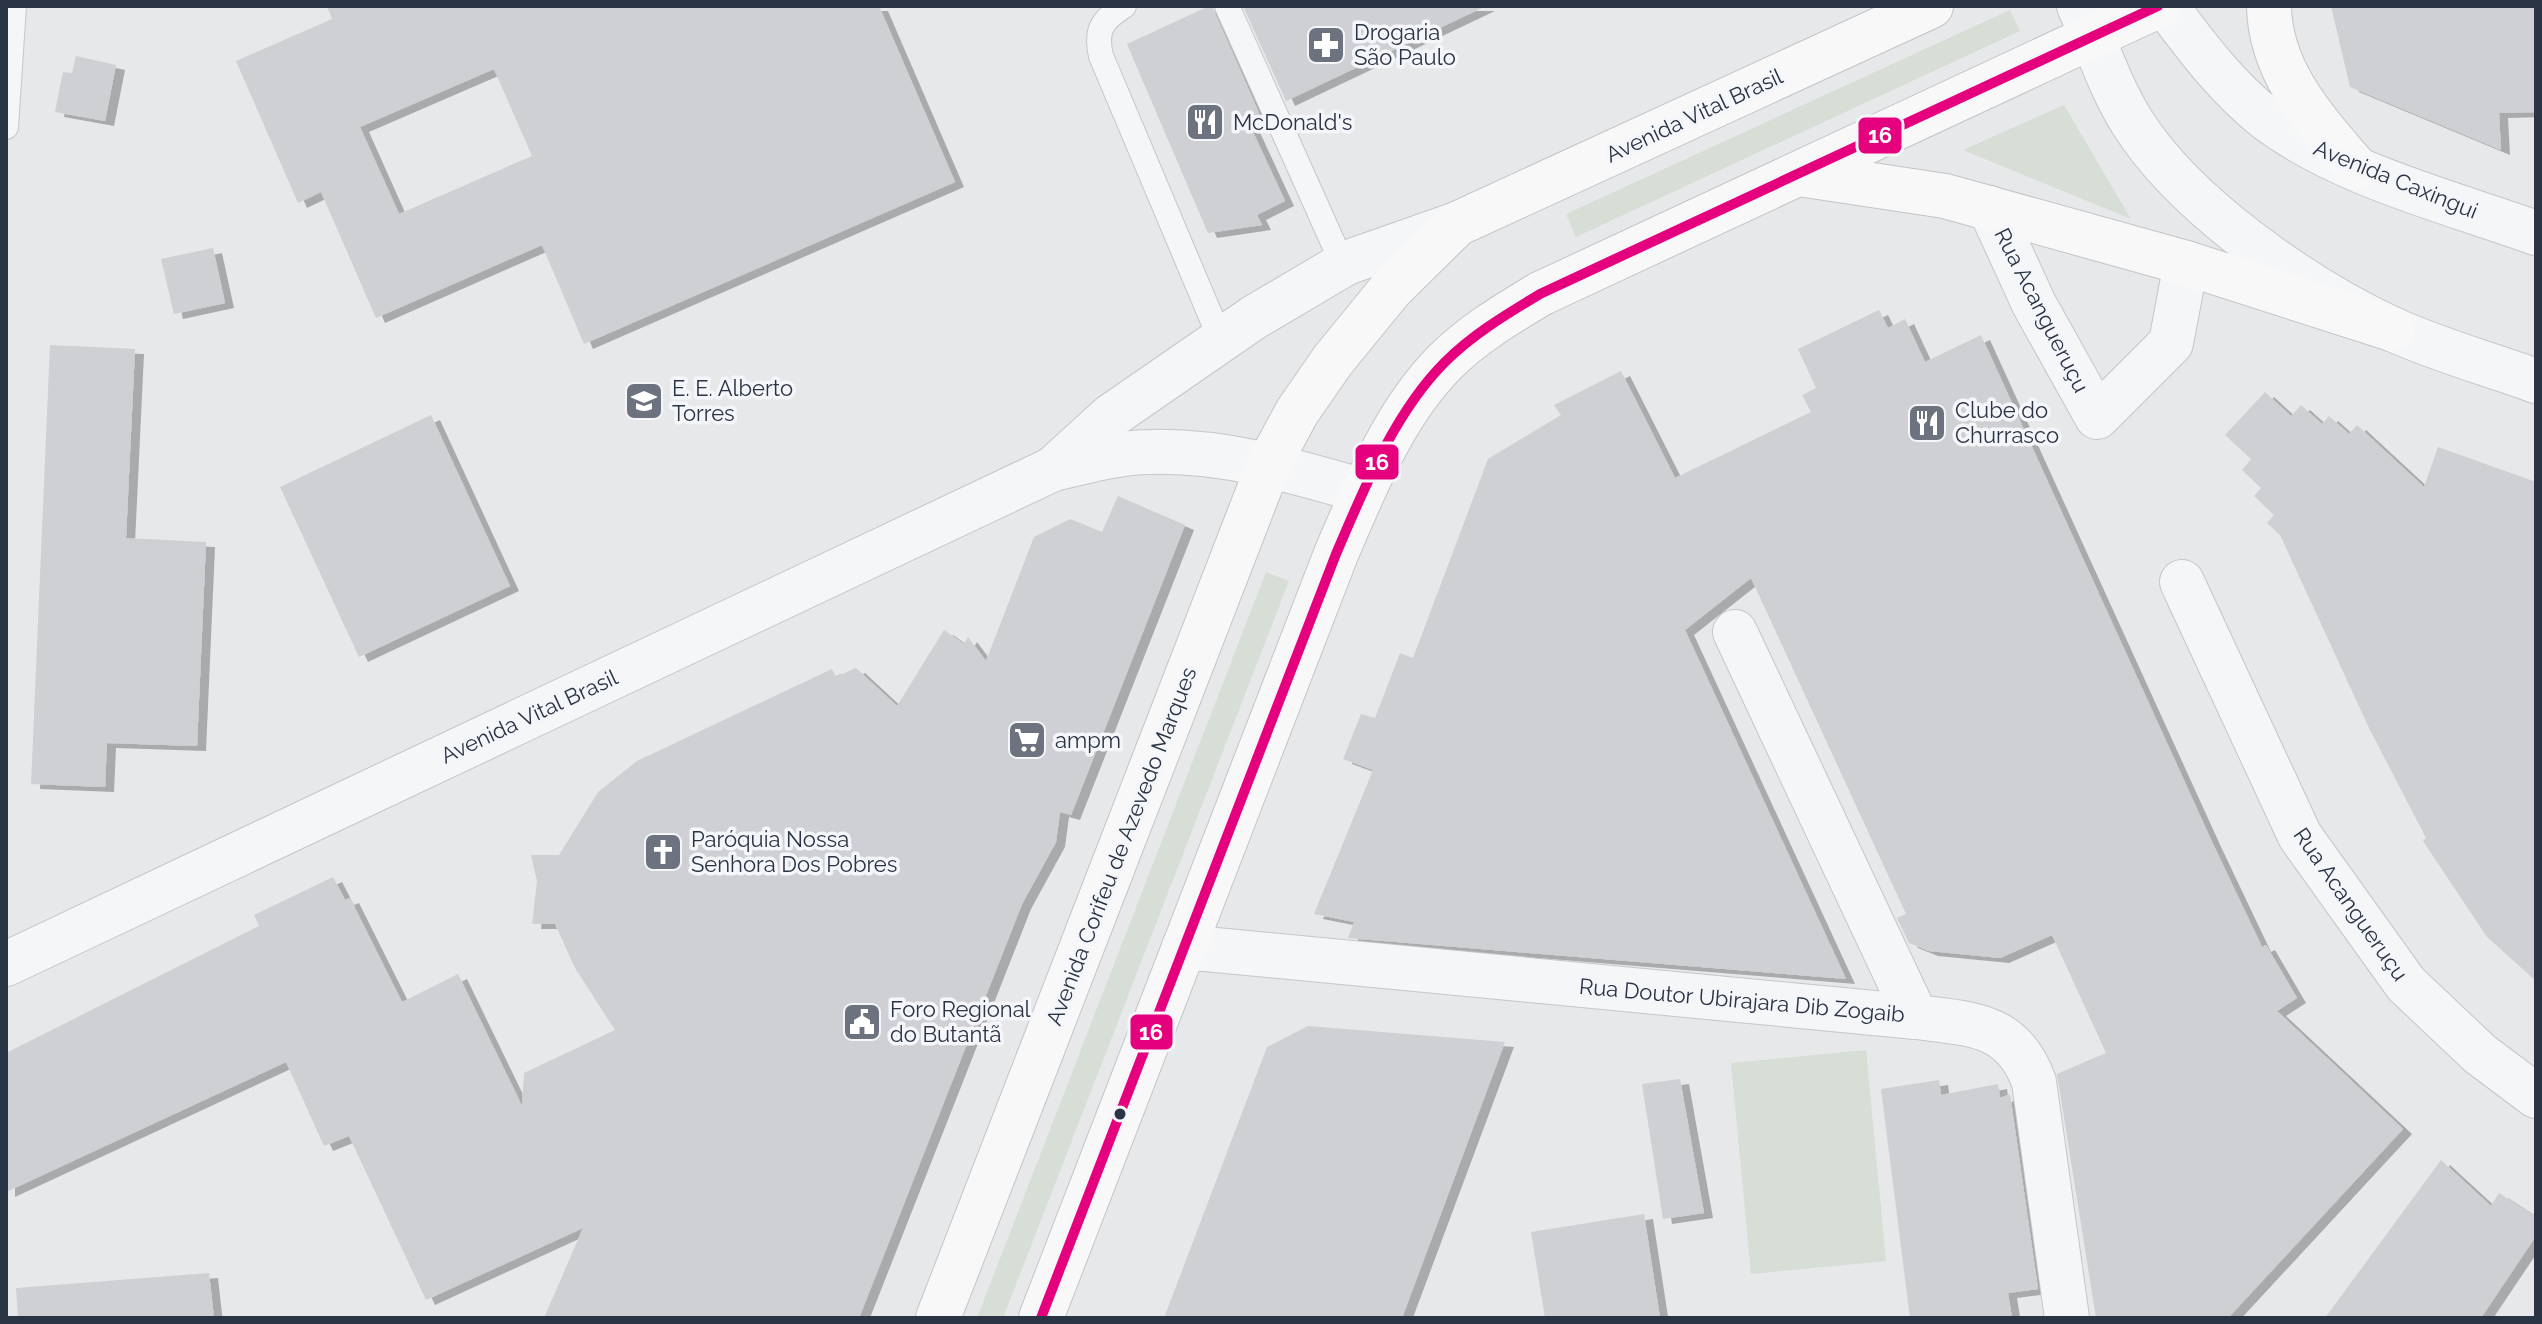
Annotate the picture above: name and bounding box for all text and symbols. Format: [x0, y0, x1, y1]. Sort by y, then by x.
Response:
place label: Drogaria São Paulo [1354, 19, 1456, 70]
pharmacy icon: Drogaria São Paulo [1305, 24, 1347, 66]
street label: Avenida Vital Brasil [1601, 63, 1787, 167]
restaurant icon: McDonald's [1184, 101, 1226, 143]
place label: McDonald's [1233, 109, 1352, 135]
line badge: 16 [1857, 116, 1903, 155]
text: 16 [1868, 122, 1892, 148]
street label: Avenida Caxingui [2310, 134, 2482, 224]
street label: Rua Acangueruçu [1989, 223, 2095, 397]
place label: E. E. Alberto Torres [672, 375, 793, 426]
school or university icon: E. E. Alberto Torres [623, 380, 665, 422]
place label: Clube do Churrasco [1955, 397, 2059, 448]
restaurant icon: Clube do Churrasco [1906, 402, 1948, 444]
line badge: 16 [1354, 443, 1400, 481]
text: 16 [1365, 449, 1389, 475]
street label: Avenida Corifeu de Azevedo Marques [1041, 663, 1201, 1029]
street label: Avenida Vital Brasil [436, 664, 622, 768]
supermarket icon: ampm [1006, 719, 1048, 761]
place label: ampm [1055, 727, 1121, 753]
street label: Rua Acangueruçu [2288, 822, 2414, 986]
place label: Paróquia Nossa Senhora Dos Pobres [691, 826, 897, 877]
church icon: Paróquia Nossa Senhora Dos Pobres [642, 831, 684, 873]
street label: Rua Doutor Ubirajara Dib Zogaib [1578, 973, 1906, 1027]
place label: Foro Regional do Butantã [890, 996, 1031, 1047]
public building icon: Foro Regional do Butantã [841, 1001, 883, 1043]
line badge: 16 [1129, 1013, 1174, 1051]
text: 16 [1139, 1019, 1163, 1045]
unlabelled marker [1112, 1106, 1128, 1122]

